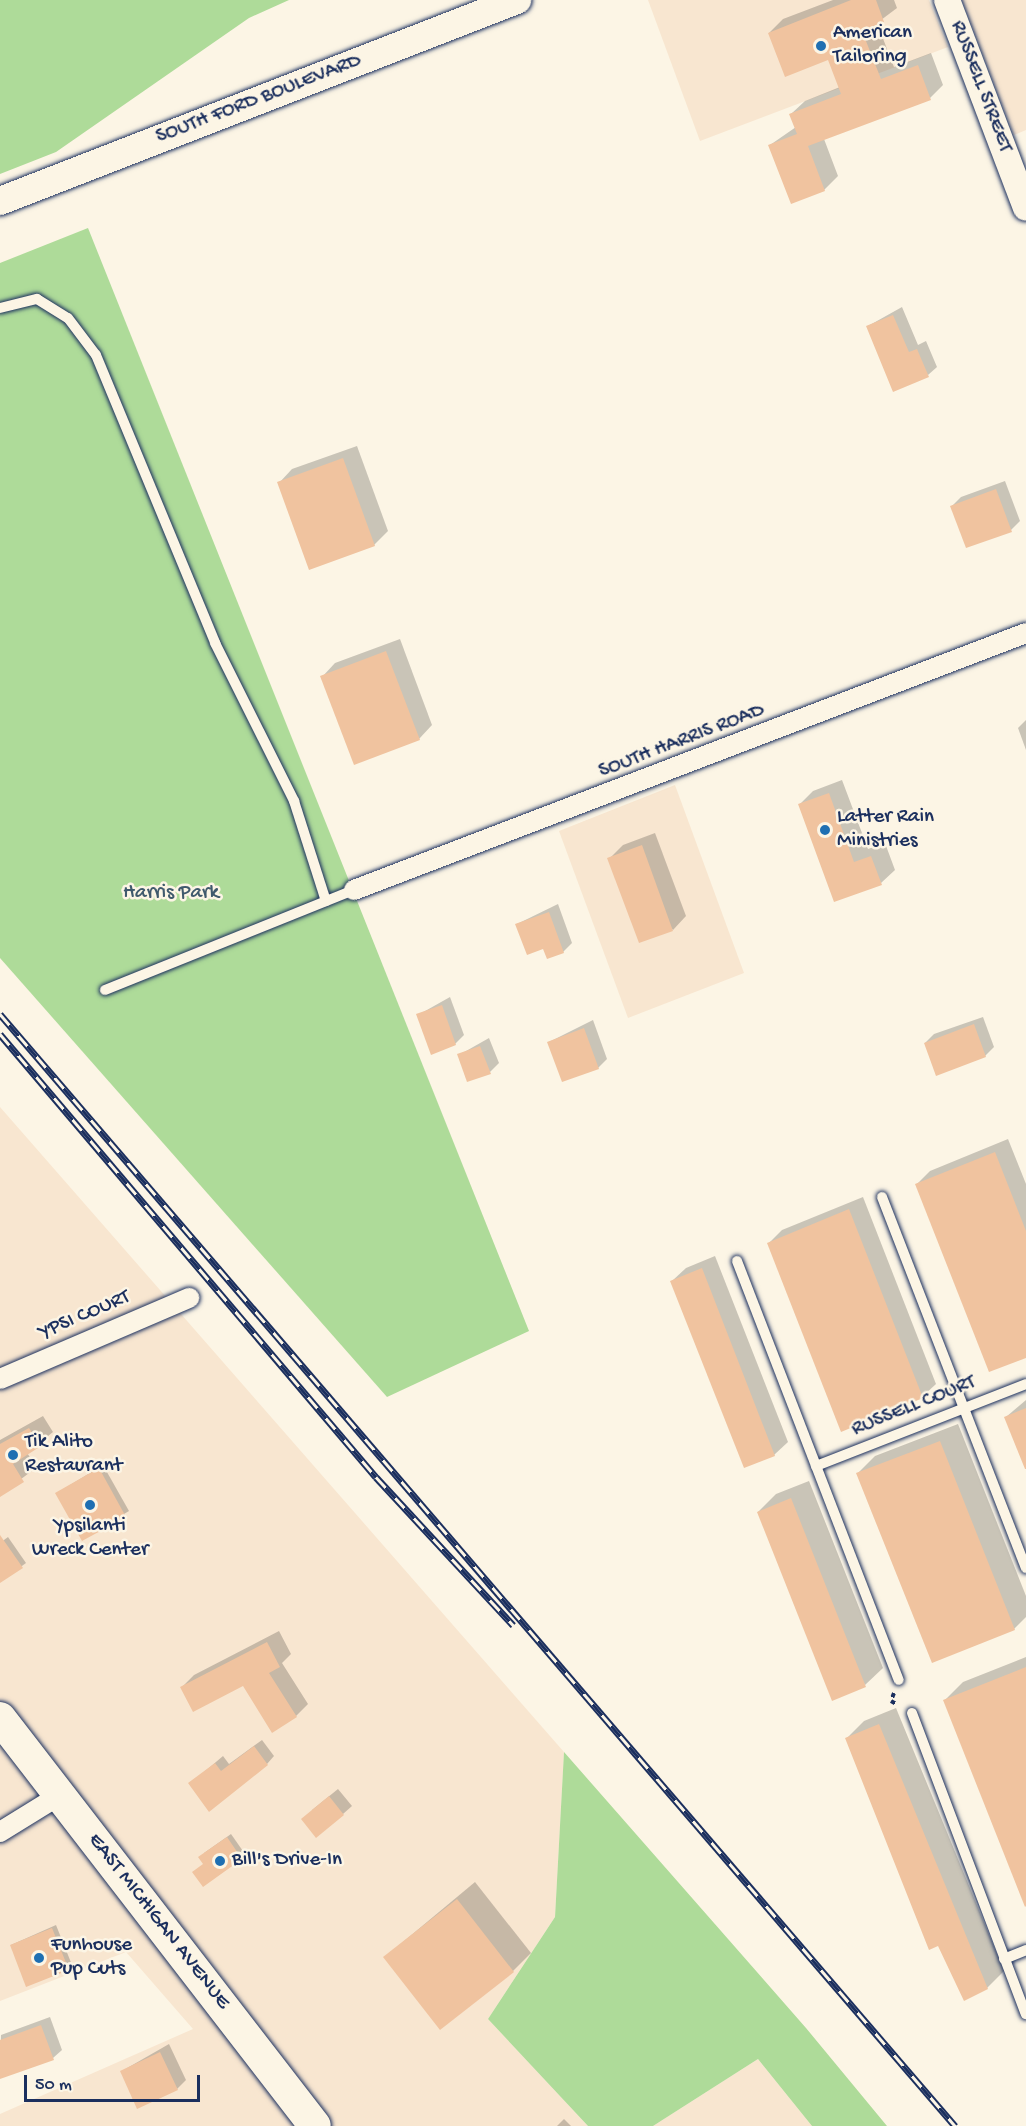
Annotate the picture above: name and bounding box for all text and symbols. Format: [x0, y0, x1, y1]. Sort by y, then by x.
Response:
street label: RUSSELL STREET [943, 18, 1017, 156]
place label: American Tailoring [833, 21, 912, 71]
marker: American Tailoring [814, 39, 828, 53]
street label: SOUTH FORD BOULEVARD [153, 49, 365, 151]
street label: SOUTH HARRIS ROAD [596, 699, 768, 785]
place label: Latter Rain Ministries [837, 805, 934, 855]
marker: Latter Rain Ministries [818, 823, 832, 837]
park label: Harris Park [123, 881, 219, 907]
street label: YPSI COURT [36, 1286, 134, 1346]
street label: RUSSELL COURT [848, 1371, 980, 1443]
place label: Tik Alito Restaurant [25, 1430, 122, 1480]
marker: Tik Alito Restaurant [6, 1448, 20, 1462]
marker: Ypsilanti Wreck Center [83, 1498, 97, 1512]
place label: Ypsilanti Wreck Center [32, 1514, 148, 1564]
street label: EAST MICHIGAN AVENUE [81, 1829, 235, 2015]
place label: Bill's Drive-In [232, 1848, 342, 1874]
marker: Bill's Drive-In [213, 1854, 227, 1868]
place label: Funhouse Pup Cuts [51, 1933, 132, 1983]
marker: Funhouse Pup Cuts [32, 1951, 46, 1965]
scale bar [27, 2063, 202, 2101]
text: 50 m [35, 2075, 72, 2096]

